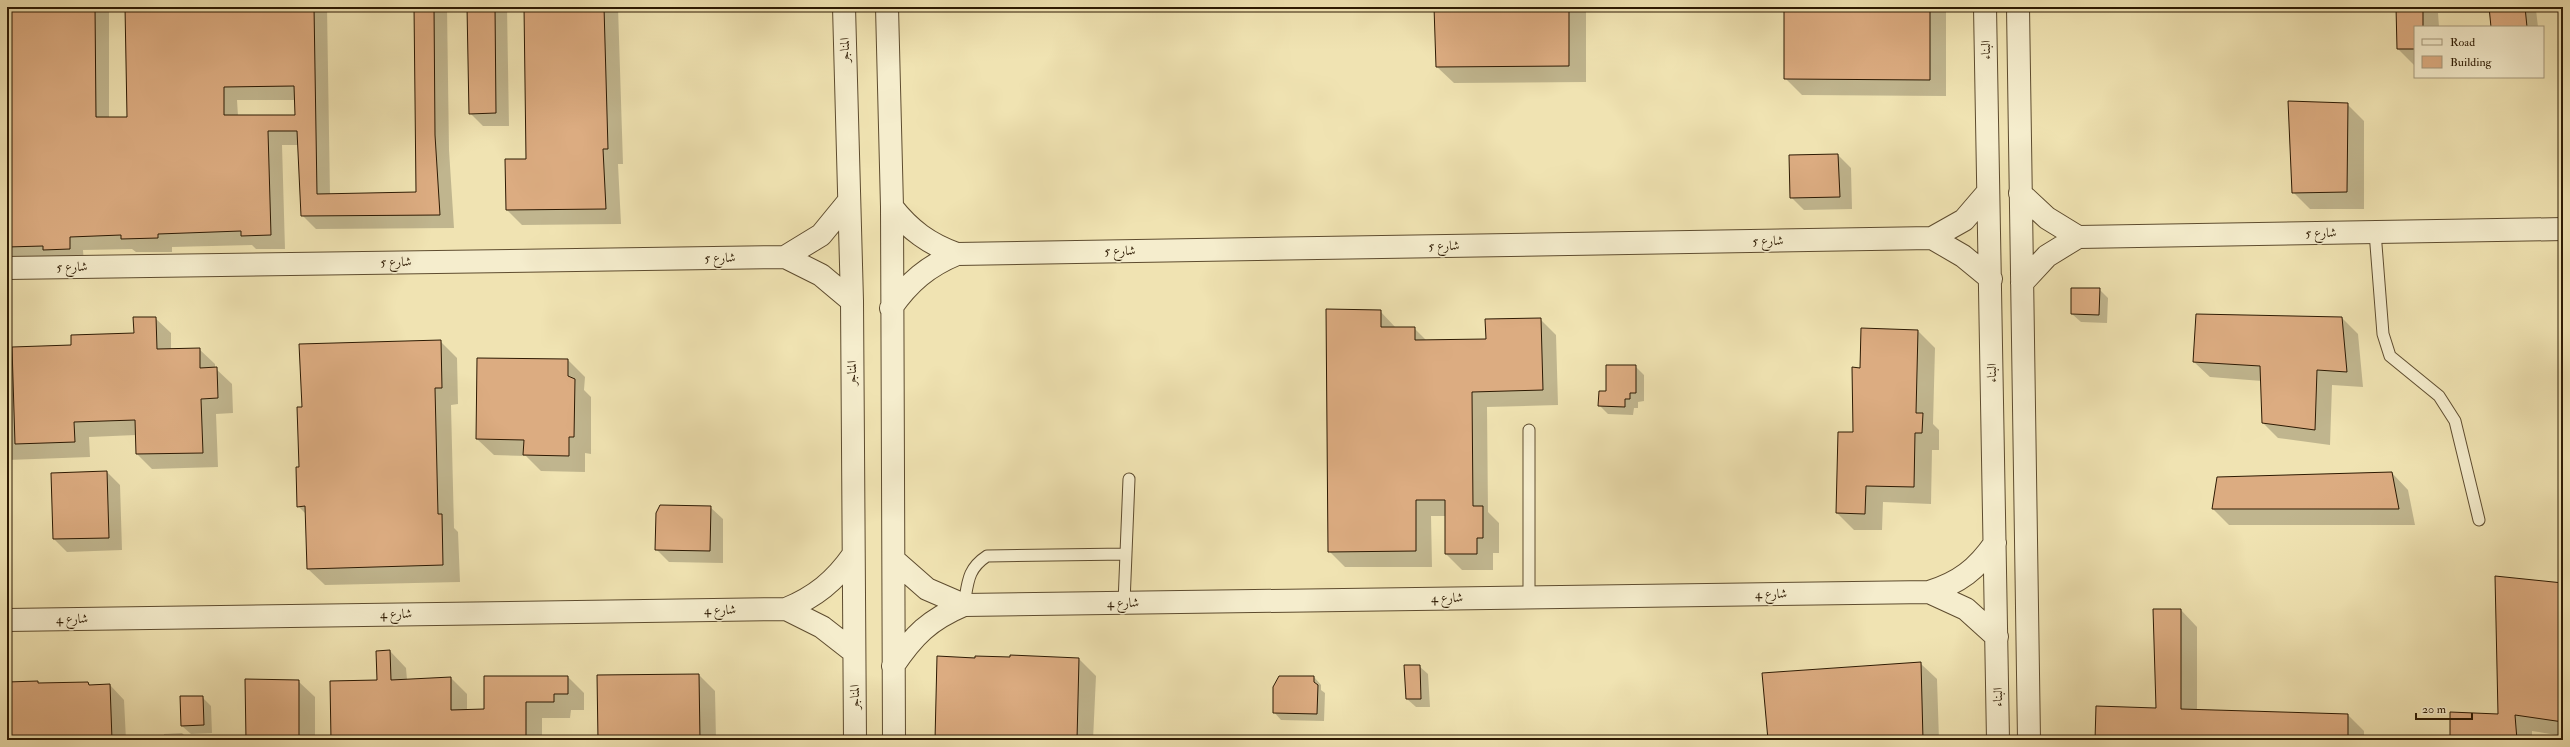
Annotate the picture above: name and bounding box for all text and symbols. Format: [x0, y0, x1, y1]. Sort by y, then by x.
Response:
legend [2414, 26, 2544, 78]
text: Road [2450, 35, 2475, 50]
street label: المناجر [837, 37, 853, 65]
street label: البناء [1978, 40, 1994, 60]
text: Building [2450, 55, 2493, 70]
street label: شارع 5 [2305, 225, 2337, 244]
street label: شارع 5 [1752, 233, 1784, 252]
street label: شارع 5 [1428, 238, 1460, 257]
street label: شارع 5 [1104, 243, 1136, 262]
street label: شارع 5 [704, 250, 736, 269]
street label: شارع 5 [380, 254, 412, 273]
street label: شارع 5 [56, 259, 88, 278]
street label: المناجر [844, 360, 860, 388]
street label: البناء [1984, 363, 2000, 383]
street label: شارع 4 [1755, 586, 1787, 605]
street label: شارع 4 [1431, 590, 1463, 609]
street label: شارع 4 [1107, 595, 1139, 614]
street label: شارع 4 [704, 602, 736, 621]
street label: شارع 4 [380, 606, 412, 625]
street label: شارع 4 [56, 611, 88, 630]
street label: المناجر [847, 684, 863, 712]
street label: البناء [1990, 687, 2006, 707]
scale bar [2416, 695, 2472, 721]
text: 20 m [2422, 702, 2447, 717]

